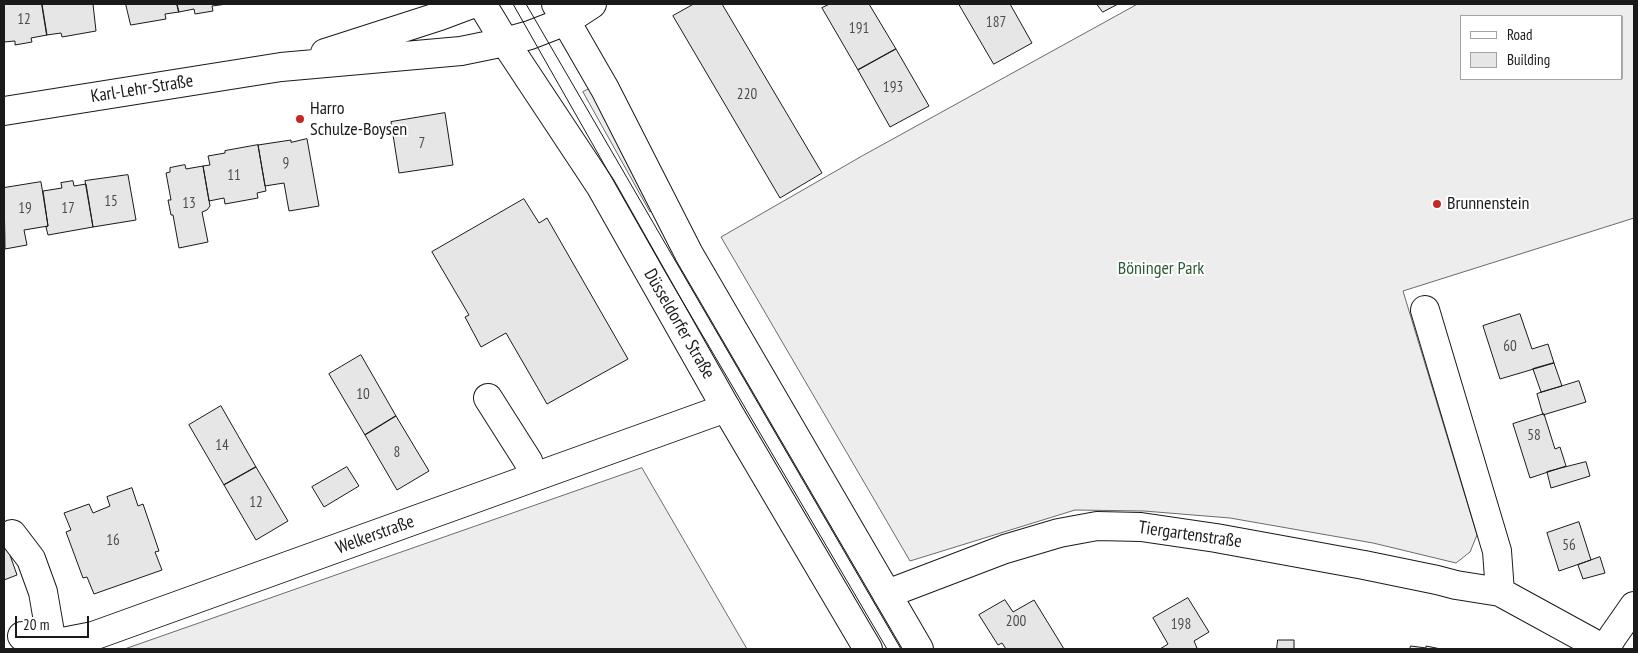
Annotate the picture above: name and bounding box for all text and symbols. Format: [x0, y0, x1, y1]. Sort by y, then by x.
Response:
house number: 12 [17, 11, 31, 29]
house number: 187 [986, 14, 1006, 32]
legend [1460, 15, 1623, 80]
house number: 191 [849, 20, 869, 38]
text: Road [1507, 25, 1533, 44]
text: Building [1507, 50, 1550, 69]
street label: Karl-Lehr-Straße [89, 70, 195, 108]
house number: 193 [883, 79, 903, 97]
house number: 220 [737, 86, 757, 104]
place label: Harro Schulze-Boysen [310, 98, 407, 140]
marker: Harro Schulze-Boysen [294, 113, 306, 125]
house number: 7 [419, 135, 425, 153]
house number: 9 [283, 155, 289, 173]
house number: 11 [227, 167, 241, 185]
house number: 15 [104, 193, 118, 211]
place label: Brunnenstein [1447, 193, 1529, 215]
house number: 13 [182, 195, 196, 213]
marker: Brunnenstein [1431, 198, 1443, 210]
house number: 19 [18, 200, 32, 218]
house number: 17 [61, 200, 75, 218]
park label: Böninger Park [1118, 258, 1204, 280]
street label: Düsseldorfer Straße [639, 265, 719, 383]
house number: 60 [1503, 338, 1517, 356]
house number: 10 [356, 386, 370, 404]
house number: 58 [1527, 427, 1541, 445]
house number: 14 [215, 437, 229, 455]
house number: 8 [394, 444, 400, 462]
house number: 12 [249, 494, 263, 512]
street label: Welkerstraße [333, 511, 417, 559]
street label: Tiergartenstraße [1137, 517, 1243, 553]
house number: 16 [106, 532, 120, 550]
house number: 56 [1562, 537, 1576, 555]
scale bar [18, 606, 91, 638]
house number: 200 [1006, 613, 1026, 631]
text: 20 m [23, 615, 49, 634]
house number: 198 [1171, 616, 1191, 634]

